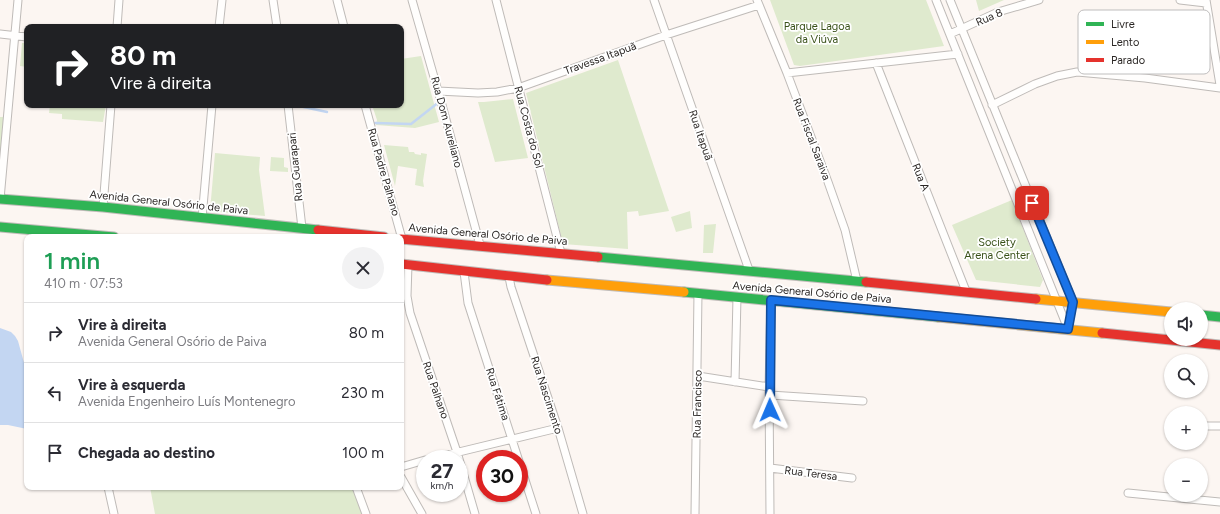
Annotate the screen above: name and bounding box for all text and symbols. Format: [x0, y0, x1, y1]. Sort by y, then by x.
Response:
street label: Rua 8 [974, 6, 1005, 29]
legend [1078, 10, 1210, 74]
text: Livre [1111, 18, 1135, 31]
park label: Parque Lagoa da Viúva [784, 20, 850, 46]
text: Lento [1111, 36, 1139, 49]
text: 80 m [110, 38, 176, 72]
street label: Travessa Itapuã [562, 39, 638, 78]
icon: right [44, 40, 96, 92]
text: Parado [1111, 54, 1145, 67]
text: Vire à direita [110, 72, 211, 94]
street label: Rua Dom Aureliano [428, 75, 465, 169]
street label: Rua Costa do Sol [511, 85, 546, 170]
street label: Rua Fiscal Saraiva [790, 96, 833, 182]
street label: Rua Itapuã [686, 108, 715, 162]
street label: Rua Padre Palhano [365, 127, 402, 218]
street label: Rua Guarapari [285, 132, 306, 202]
street label: Rua A [909, 161, 932, 193]
pin [1015, 186, 1049, 220]
street label: Avenida General Osório de Paiva [89, 188, 249, 217]
icon: arrive [1021, 192, 1043, 214]
street label: Avenida General Osório de Paiva [408, 221, 568, 248]
park label: Society Arena Center [964, 236, 1030, 262]
text: 1 min [44, 246, 100, 275]
button: close [342, 247, 384, 289]
text: 410 m · 07:53 [44, 276, 123, 291]
street label: Avenida General Osório de Paiva [732, 279, 892, 306]
map controls [1164, 302, 1208, 502]
button: sound [1164, 302, 1208, 346]
text: Vire à direita [78, 316, 167, 334]
icon: right [44, 322, 66, 344]
text: 80 m [349, 324, 384, 342]
text: Avenida General Osório de Paiva [78, 334, 267, 349]
button: search [1164, 354, 1208, 398]
street label: Rua Nascimento [528, 355, 565, 436]
street label: Rua Palhano [420, 360, 451, 421]
street label: Rua Fátima [483, 366, 512, 422]
street label: Rua Francisco [690, 370, 705, 438]
text: Vire à esquerda [78, 376, 185, 394]
icon: left [44, 382, 66, 404]
text: 230 m [341, 384, 384, 402]
position arrow [749, 389, 791, 431]
text: Avenida Engenheiro Luís Montenegro [78, 394, 296, 409]
button: + [1164, 406, 1208, 450]
icon: arrive [44, 442, 66, 464]
text: Chegada ao destino [78, 444, 215, 462]
text: 100 m [342, 444, 384, 462]
speed limit sign: 30 [476, 450, 528, 502]
button: − [1164, 458, 1208, 502]
text: 27 [431, 459, 453, 483]
street label: Rua Teresa [784, 464, 838, 483]
text: km/h [431, 479, 453, 492]

